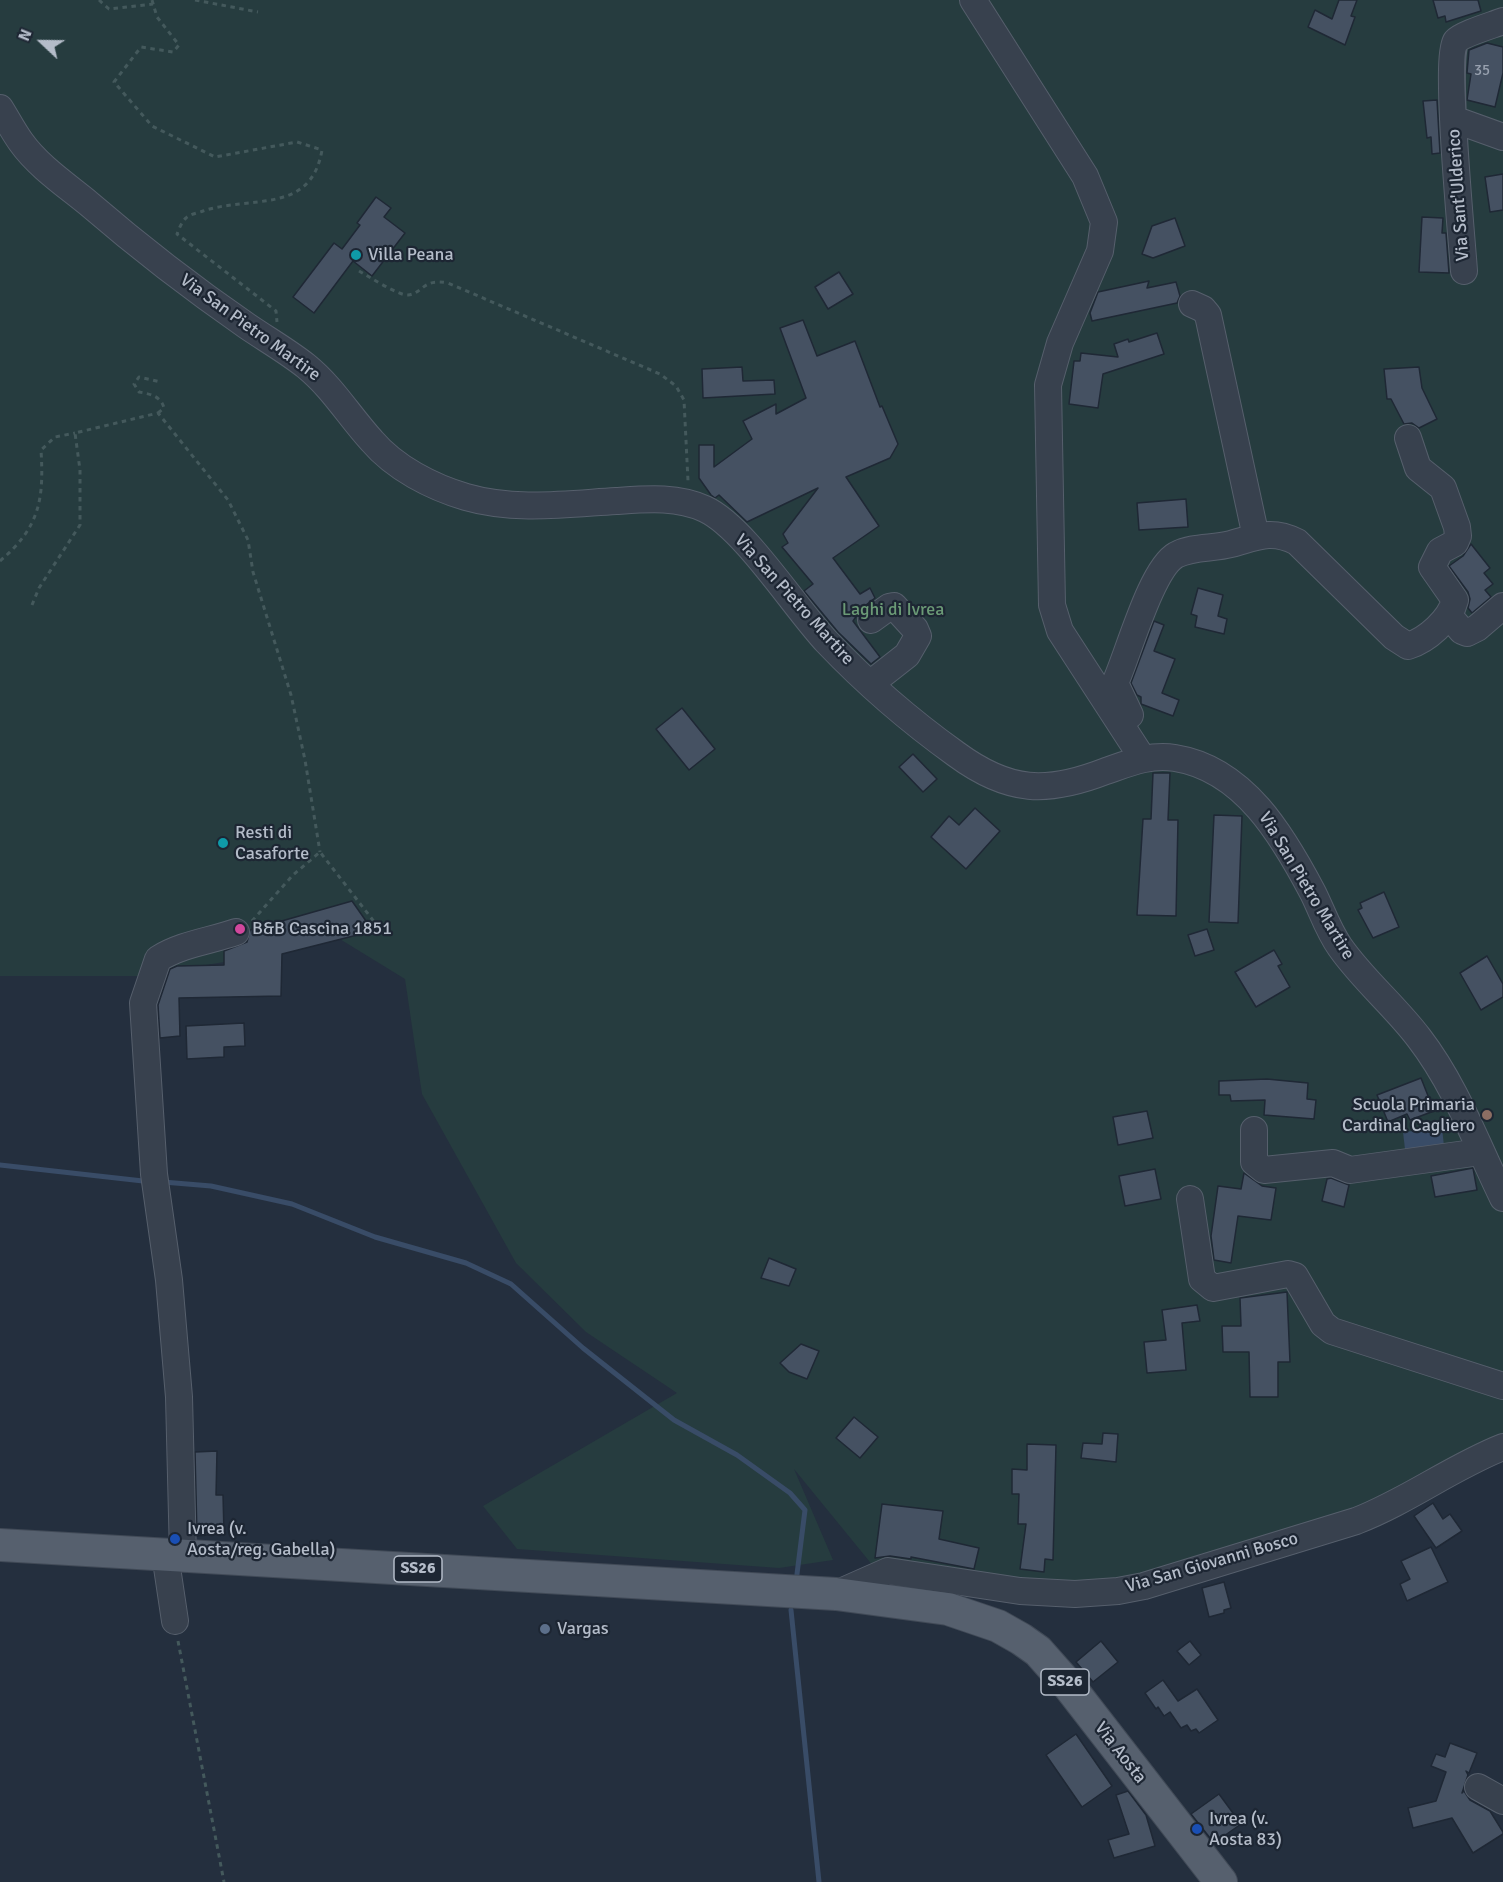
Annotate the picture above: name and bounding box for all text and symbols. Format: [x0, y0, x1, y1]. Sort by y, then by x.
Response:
north arrow [12, 12, 72, 72]
text: N [14, 26, 37, 44]
house number: 35 [1474, 62, 1490, 80]
street label: Via Sant'Ulderico [1444, 128, 1474, 262]
place label: Villa Peana [368, 244, 454, 266]
marker: Villa Peana [349, 248, 363, 262]
street label: Via San Pietro Martire [176, 270, 324, 386]
street label: Via San Pietro Martire [730, 530, 858, 670]
park label: Laghi di Ivrea [842, 599, 944, 621]
street label: Via San Pietro Martire [1253, 808, 1359, 964]
place label: Resti di Casaforte [235, 822, 309, 864]
marker: Resti di Casaforte [216, 836, 230, 850]
place label: B&B Cascina 1851 [252, 918, 392, 940]
marker: B&B Cascina 1851 [233, 922, 247, 936]
place label: Scuola Primaria Cardinal Cagliero [1342, 1094, 1475, 1136]
marker: Scuola Primaria Cardinal Cagliero [1480, 1108, 1494, 1122]
place label: Ivrea (v. Aosta/reg. Gabella) [187, 1518, 335, 1561]
street label: Via San Giovanni Bosco [1123, 1528, 1301, 1598]
marker: Ivrea (v. Aosta/reg. Gabella) [168, 1532, 182, 1546]
road number: SS26 [394, 1556, 442, 1582]
place label: Vargas [557, 1618, 609, 1640]
marker: Vargas [538, 1622, 552, 1636]
road number: SS26 [1041, 1669, 1089, 1695]
street label: Via Aosta [1089, 1718, 1151, 1788]
place label: Ivrea (v. Aosta 83) [1209, 1808, 1282, 1850]
marker: Ivrea (v. Aosta 83) [1190, 1822, 1204, 1836]

